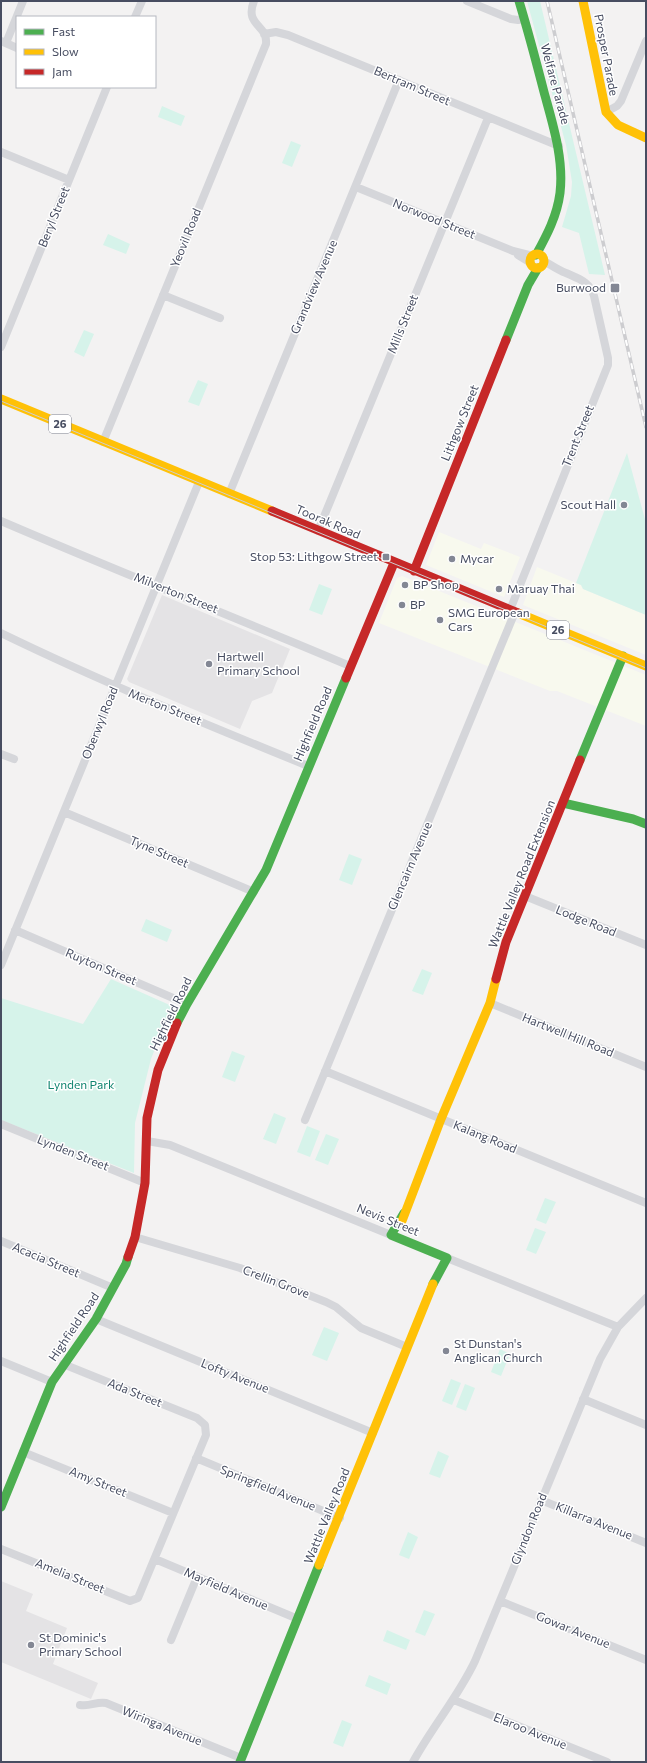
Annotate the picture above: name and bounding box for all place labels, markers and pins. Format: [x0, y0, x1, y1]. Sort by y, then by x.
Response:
place label: Burwood [556, 280, 606, 294]
marker: Burwood [609, 282, 621, 294]
place label: Scout Hall [561, 497, 616, 511]
marker: Scout Hall [619, 500, 629, 510]
place label: Stop 53: Lithgow Street [250, 549, 378, 563]
place label: Mycar [460, 551, 494, 565]
marker: Stop 53: Lithgow Street [381, 552, 391, 562]
marker: Mycar [447, 554, 457, 564]
place label: BP Shop [413, 577, 459, 591]
marker: BP Shop [400, 580, 410, 590]
place label: Maruay Thai [507, 581, 575, 595]
marker: Maruay Thai [494, 584, 504, 594]
place label: BP [410, 597, 426, 611]
marker: BP [397, 600, 407, 610]
place label: SMG European Cars [448, 605, 530, 633]
marker: SMG European Cars [435, 615, 445, 625]
place label: Hartwell Primary School [217, 649, 300, 677]
marker: Hartwell Primary School [204, 659, 214, 669]
place label: St Dunstan's Anglican Church [454, 1336, 542, 1364]
marker: St Dunstan's Anglican Church [441, 1346, 451, 1356]
place label: St Dominic's Primary School [39, 1630, 122, 1658]
marker: St Dominic's Primary School [26, 1640, 36, 1650]

